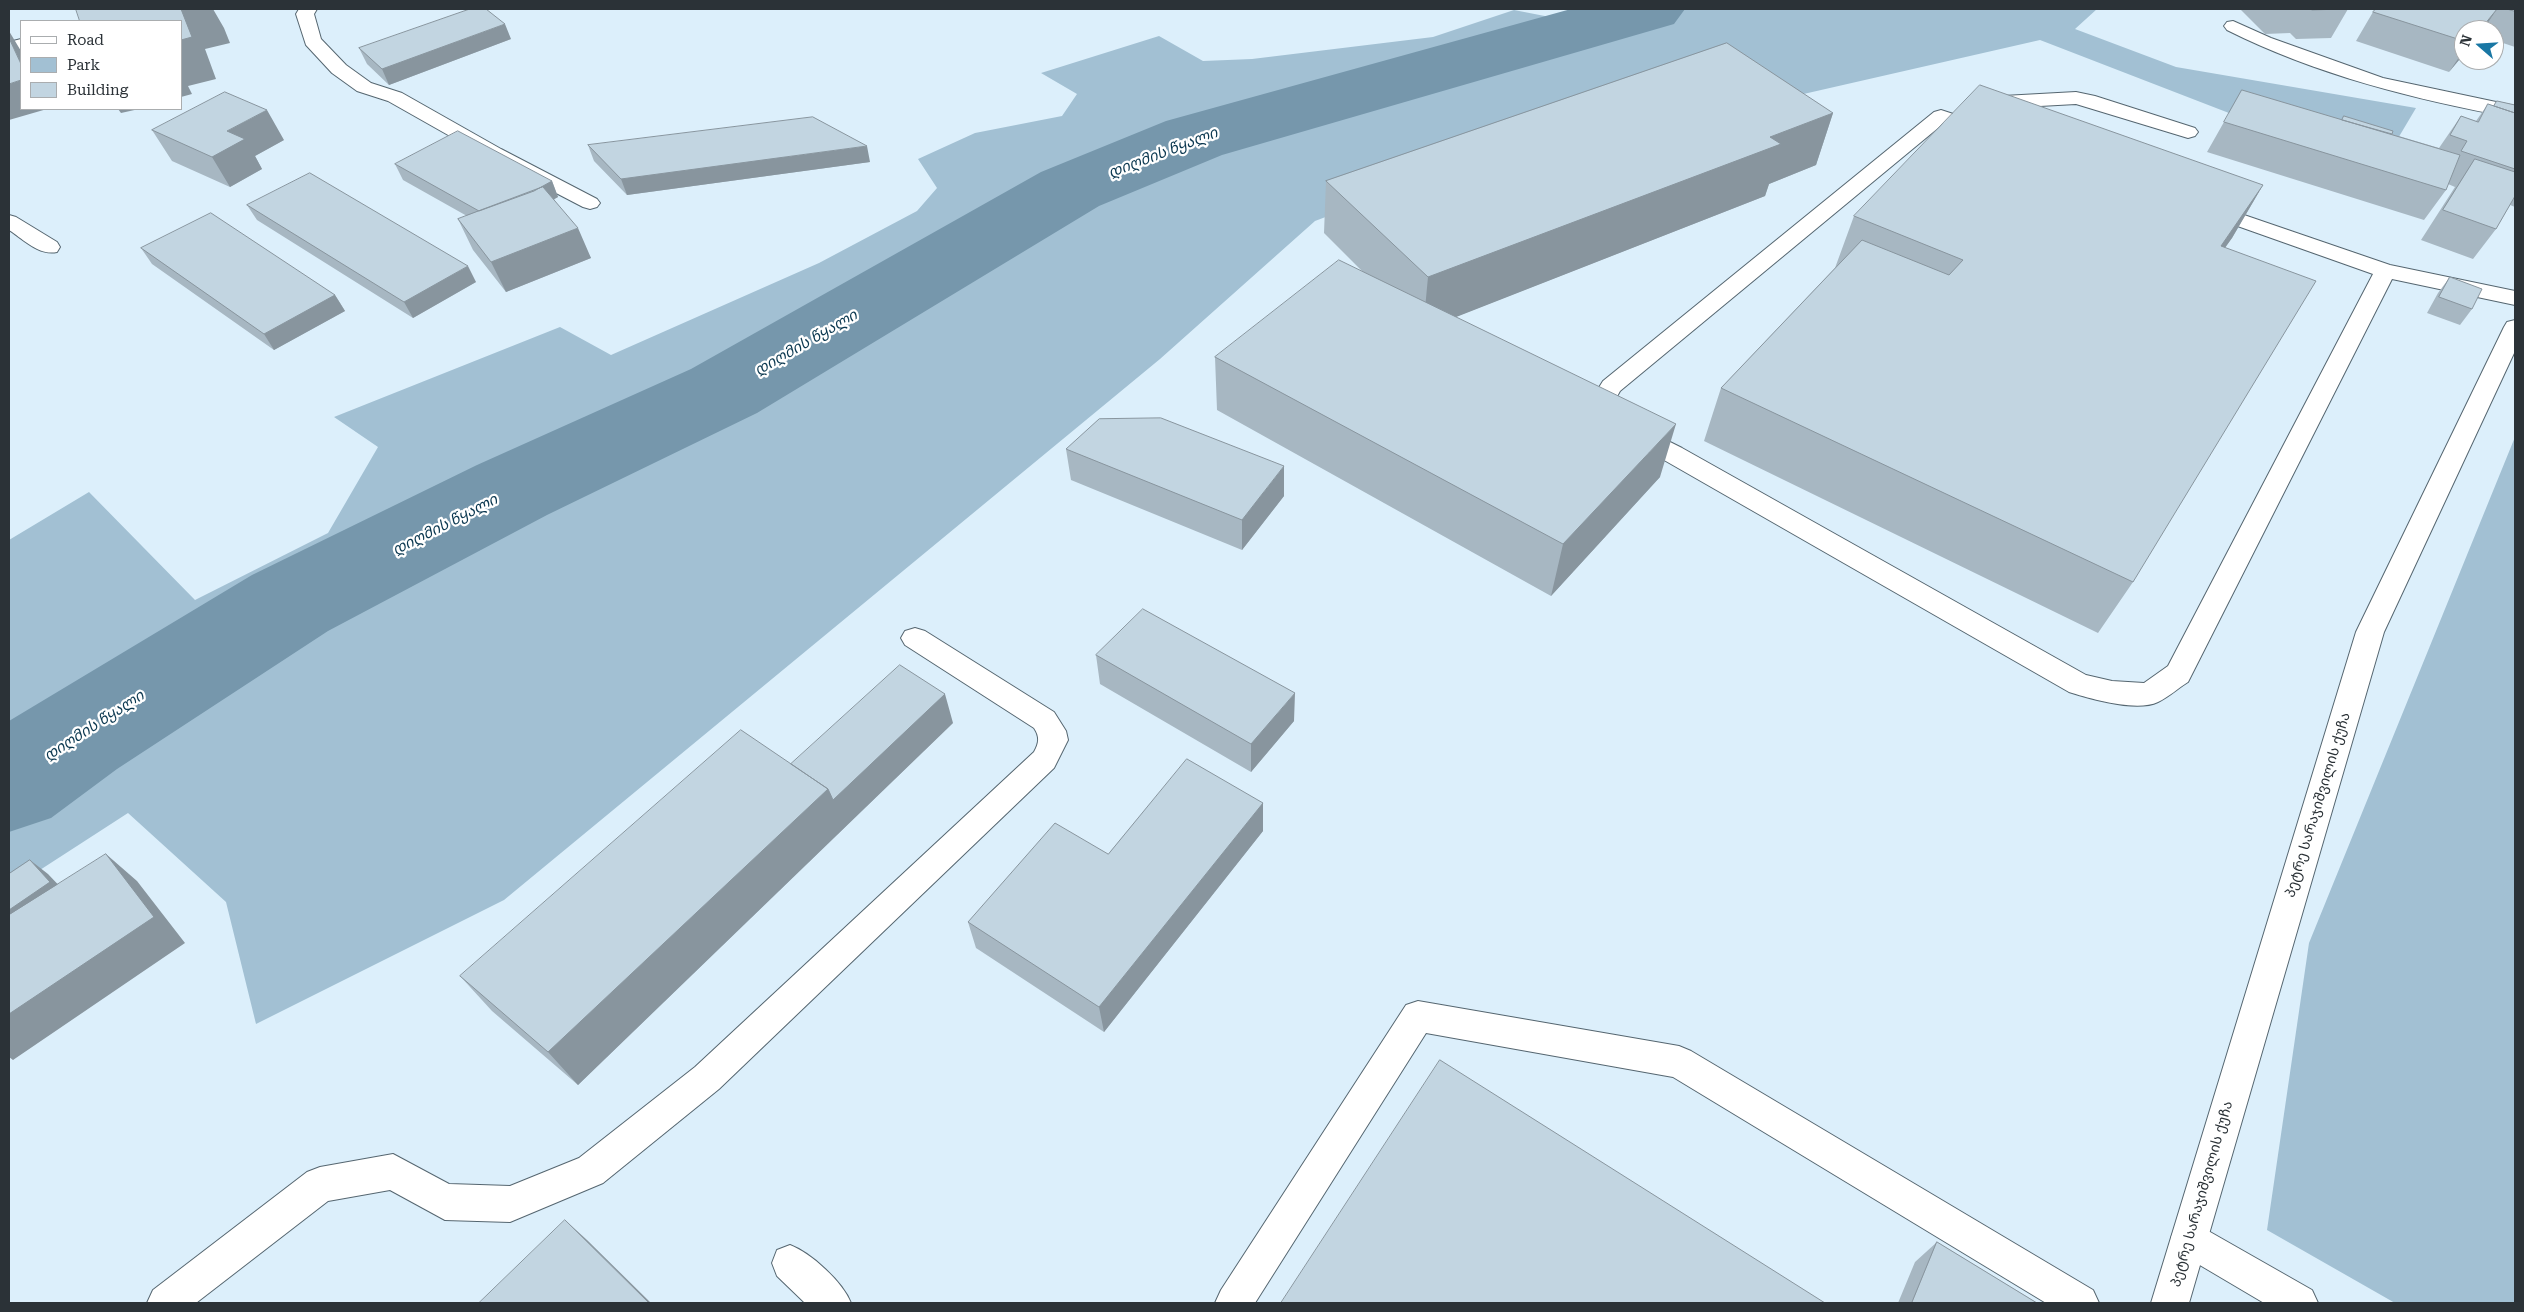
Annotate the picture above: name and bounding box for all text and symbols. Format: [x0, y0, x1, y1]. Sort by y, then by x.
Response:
legend [20, 20, 182, 110]
north arrow [2454, 20, 2504, 70]
text: Road [67, 31, 104, 49]
text: N [2456, 33, 2475, 48]
text: Park [67, 56, 100, 74]
text: Building [67, 81, 128, 99]
water label: დიღმის წყალი [1106, 124, 1220, 182]
water label: დიღმის წყალი [751, 306, 861, 380]
water label: დიღმის წყალი [389, 491, 501, 559]
water label: დიღმის წყალი [41, 687, 147, 765]
street label: პეტრე სარაჯიშვილის ქუჩა [2282, 711, 2354, 899]
street label: პეტრე სარაჯიშვილის ქუჩა [2167, 1099, 2237, 1289]

